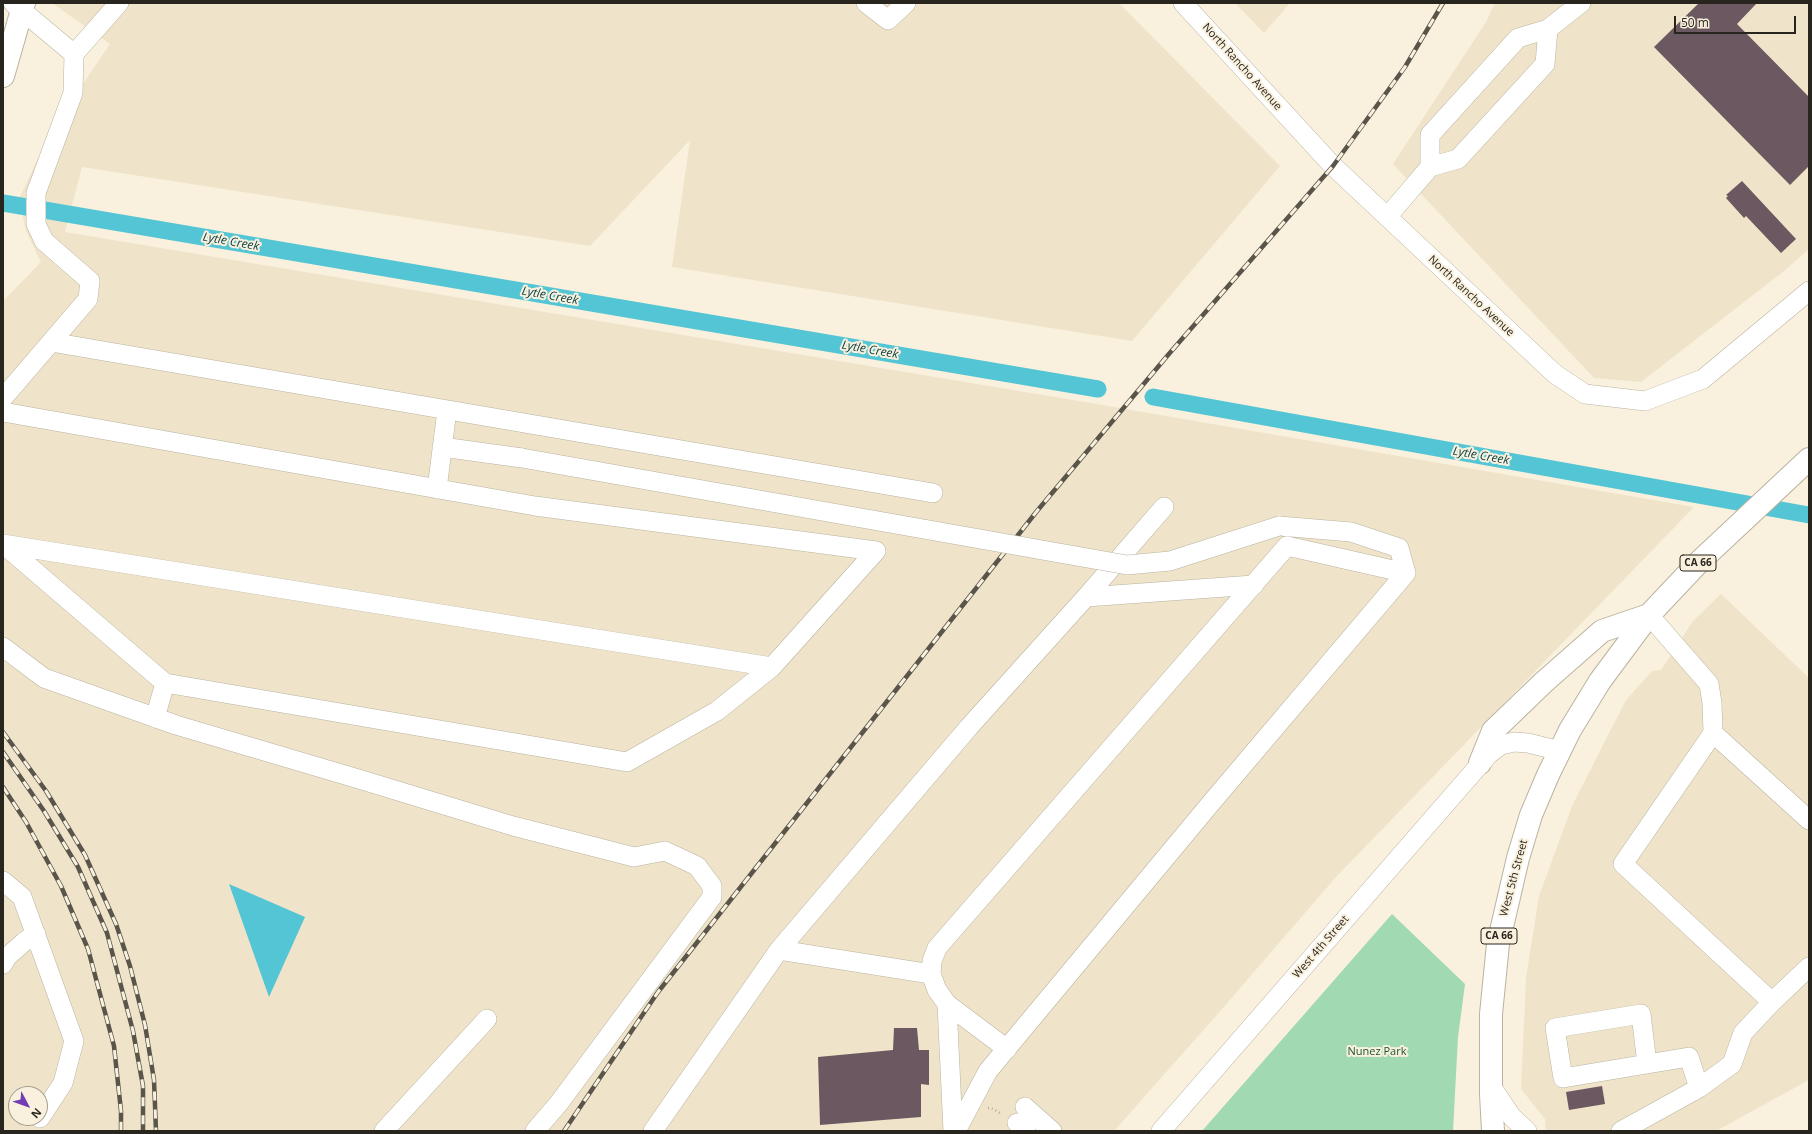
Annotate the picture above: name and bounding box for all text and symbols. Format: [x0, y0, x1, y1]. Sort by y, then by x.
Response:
scale bar [1676, 8, 1798, 34]
text: 50 m [1681, 14, 1709, 31]
street label: North Rancho Avenue [1200, 21, 1284, 113]
water label: Lytle Creek [202, 230, 260, 254]
street label: North Rancho Avenue [1425, 253, 1517, 339]
water label: Lytle Creek [521, 284, 579, 308]
water label: Lytle Creek [841, 338, 899, 362]
water label: Lytle Creek [1452, 444, 1510, 468]
road number: CA 66 [1680, 555, 1716, 571]
street label: West 5th Street [1497, 838, 1531, 918]
street label: West 4th Street [1290, 913, 1352, 981]
road number: CA 66 [1481, 928, 1517, 944]
park label: Nunez Park [1348, 1045, 1406, 1059]
north arrow [8, 1086, 48, 1126]
text: N [28, 1105, 45, 1122]

